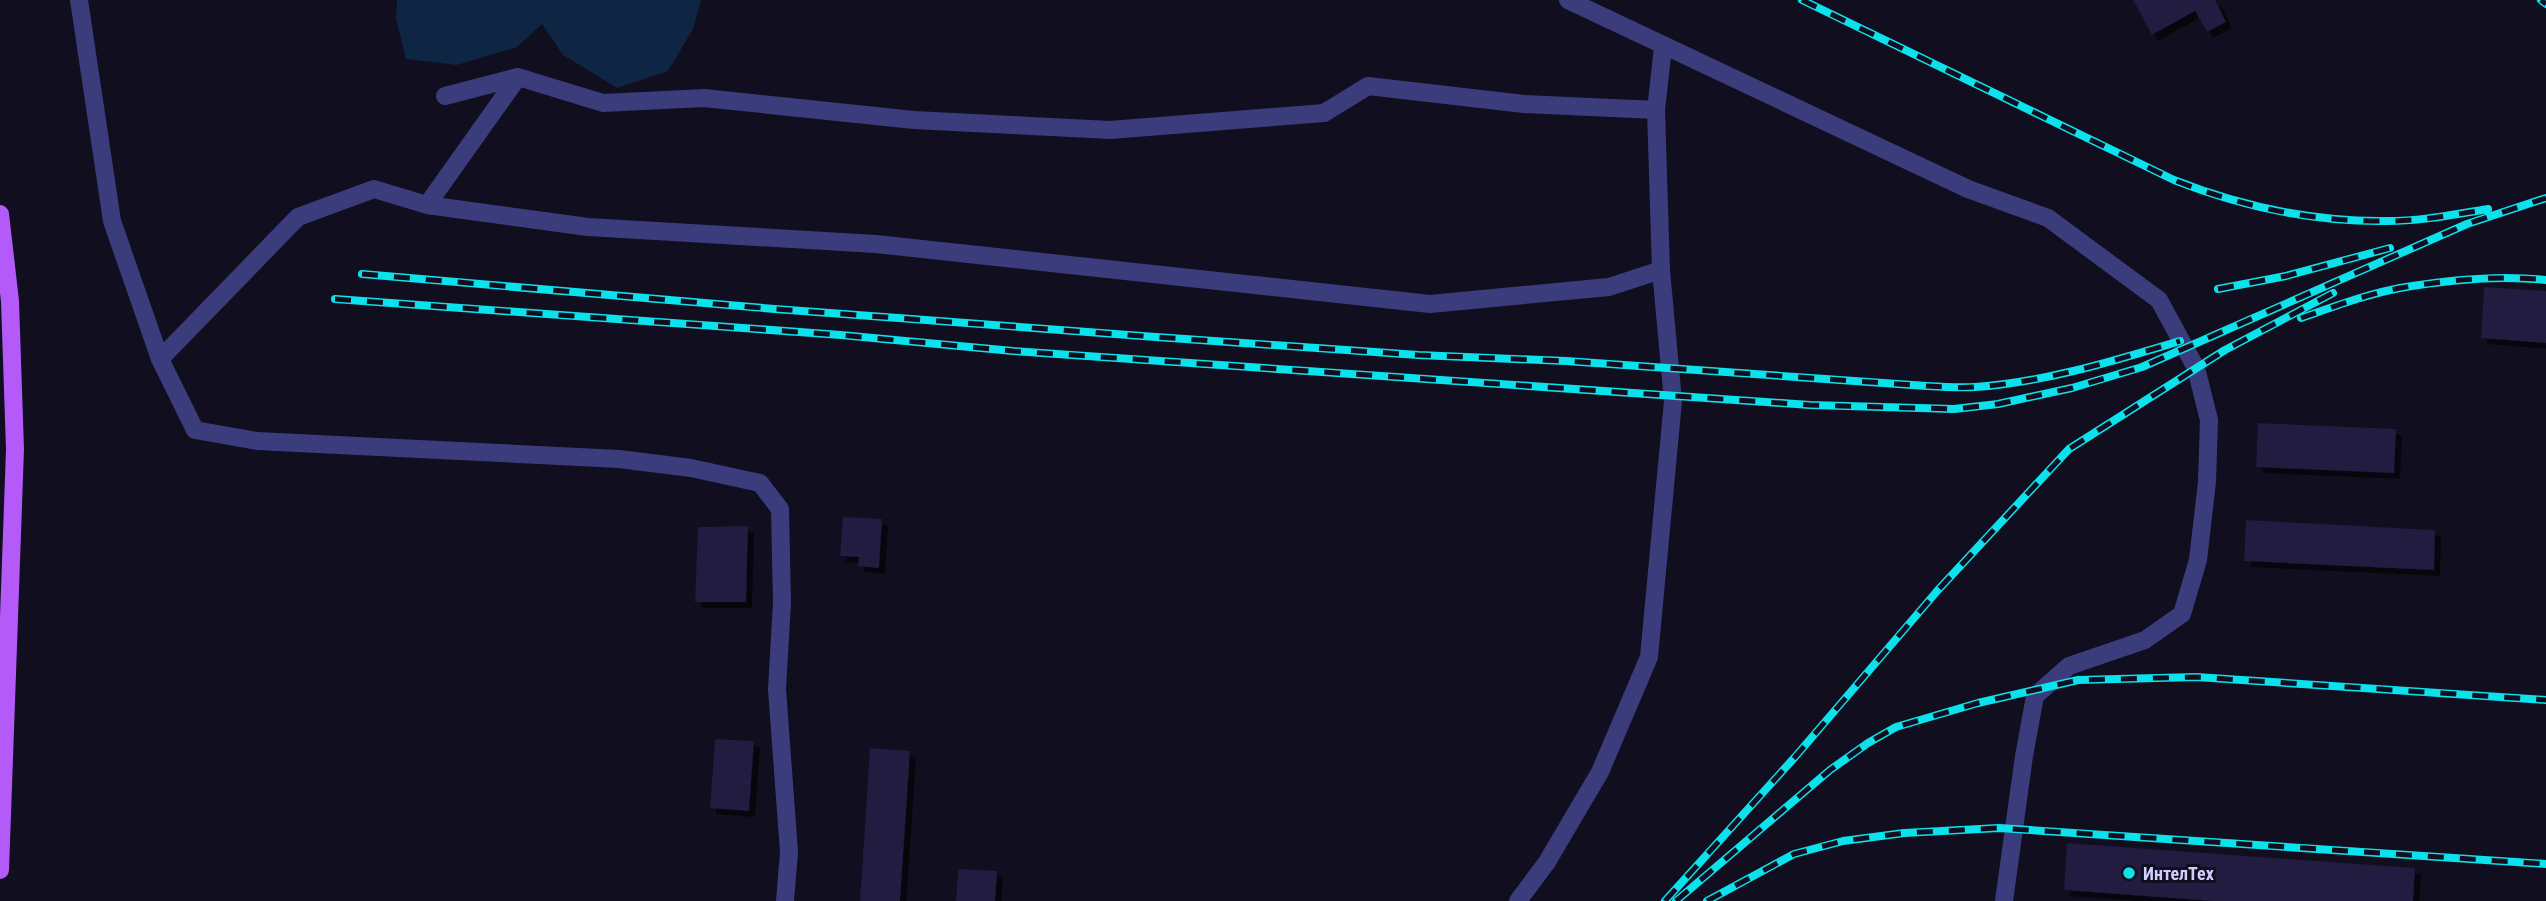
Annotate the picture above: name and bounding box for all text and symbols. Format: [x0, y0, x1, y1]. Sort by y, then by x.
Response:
place label: ИнтелТех [2143, 863, 2214, 884]
marker: ИнтелТех [2121, 865, 2137, 881]

